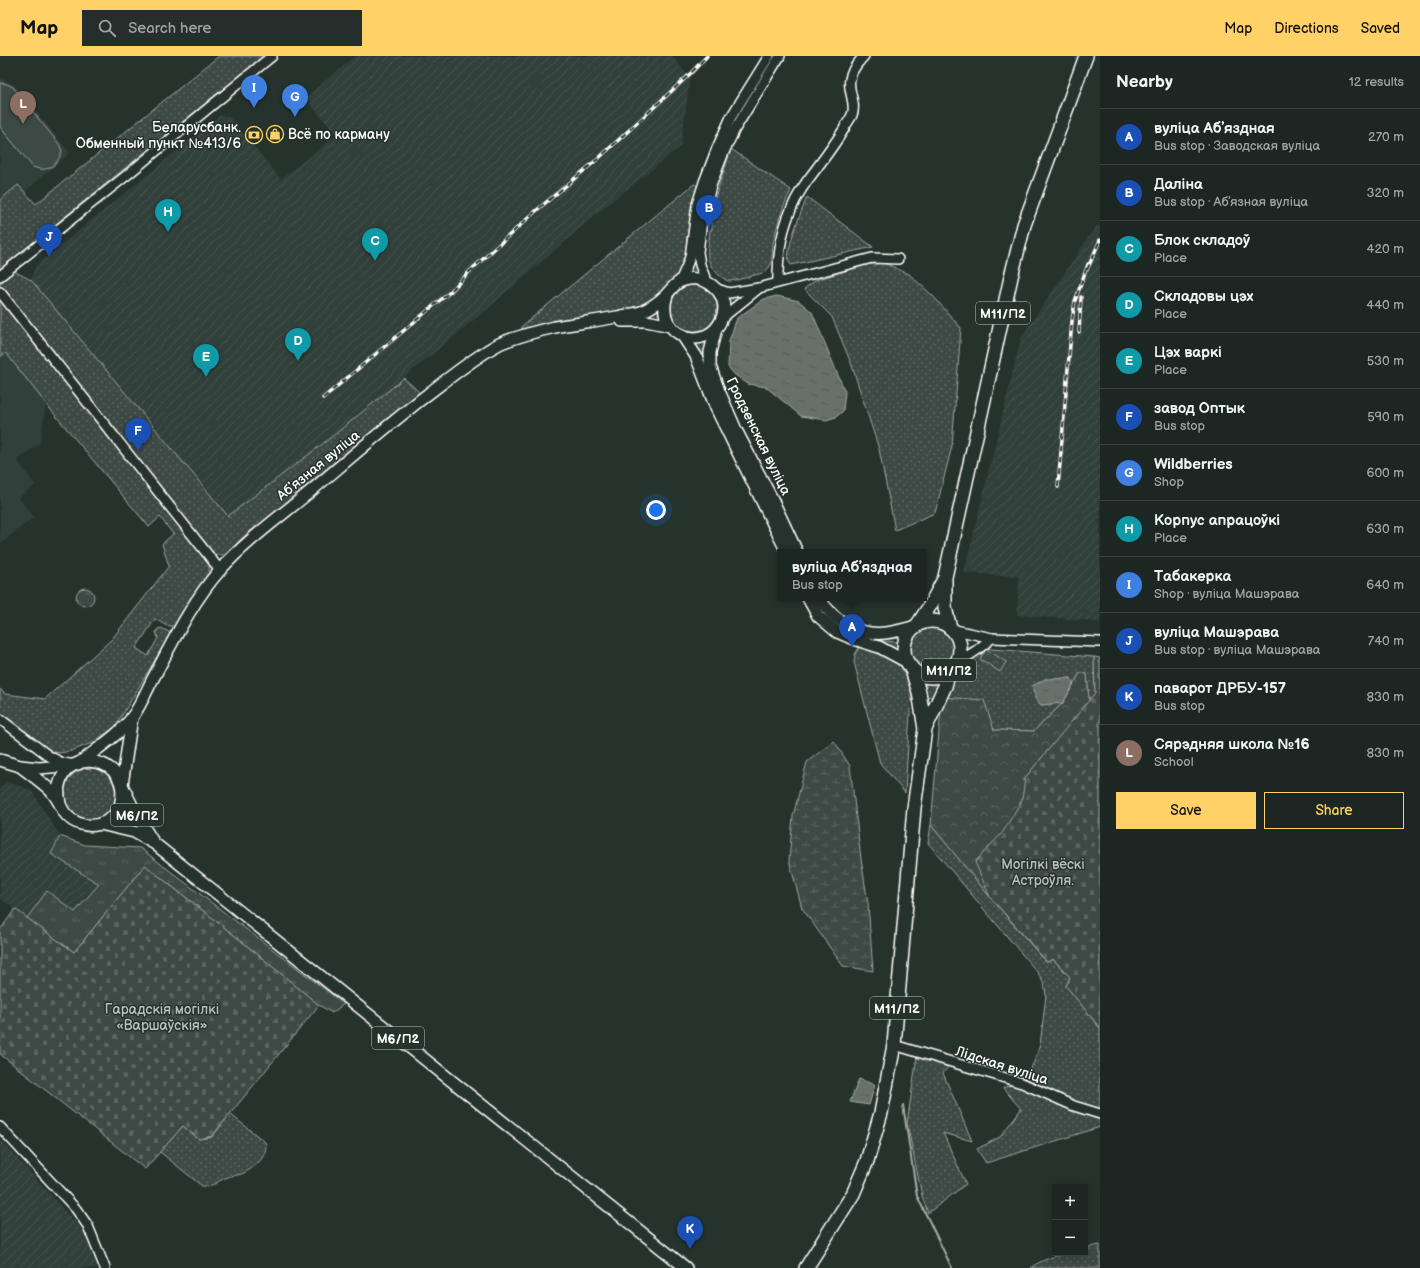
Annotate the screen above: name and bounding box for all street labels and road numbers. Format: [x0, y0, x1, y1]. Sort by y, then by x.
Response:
road number: М11/П2 [976, 302, 1030, 324]
street label: Гродзенская вуліца [723, 374, 795, 499]
street label: Абʼязная вуліца [273, 426, 364, 505]
road number: М11/П2 [922, 659, 976, 681]
road number: М6/П2 [111, 804, 163, 826]
road number: М11/П2 [870, 997, 924, 1019]
road number: М6/П2 [372, 1027, 424, 1049]
street label: Лідская вуліца [952, 1042, 1051, 1089]

